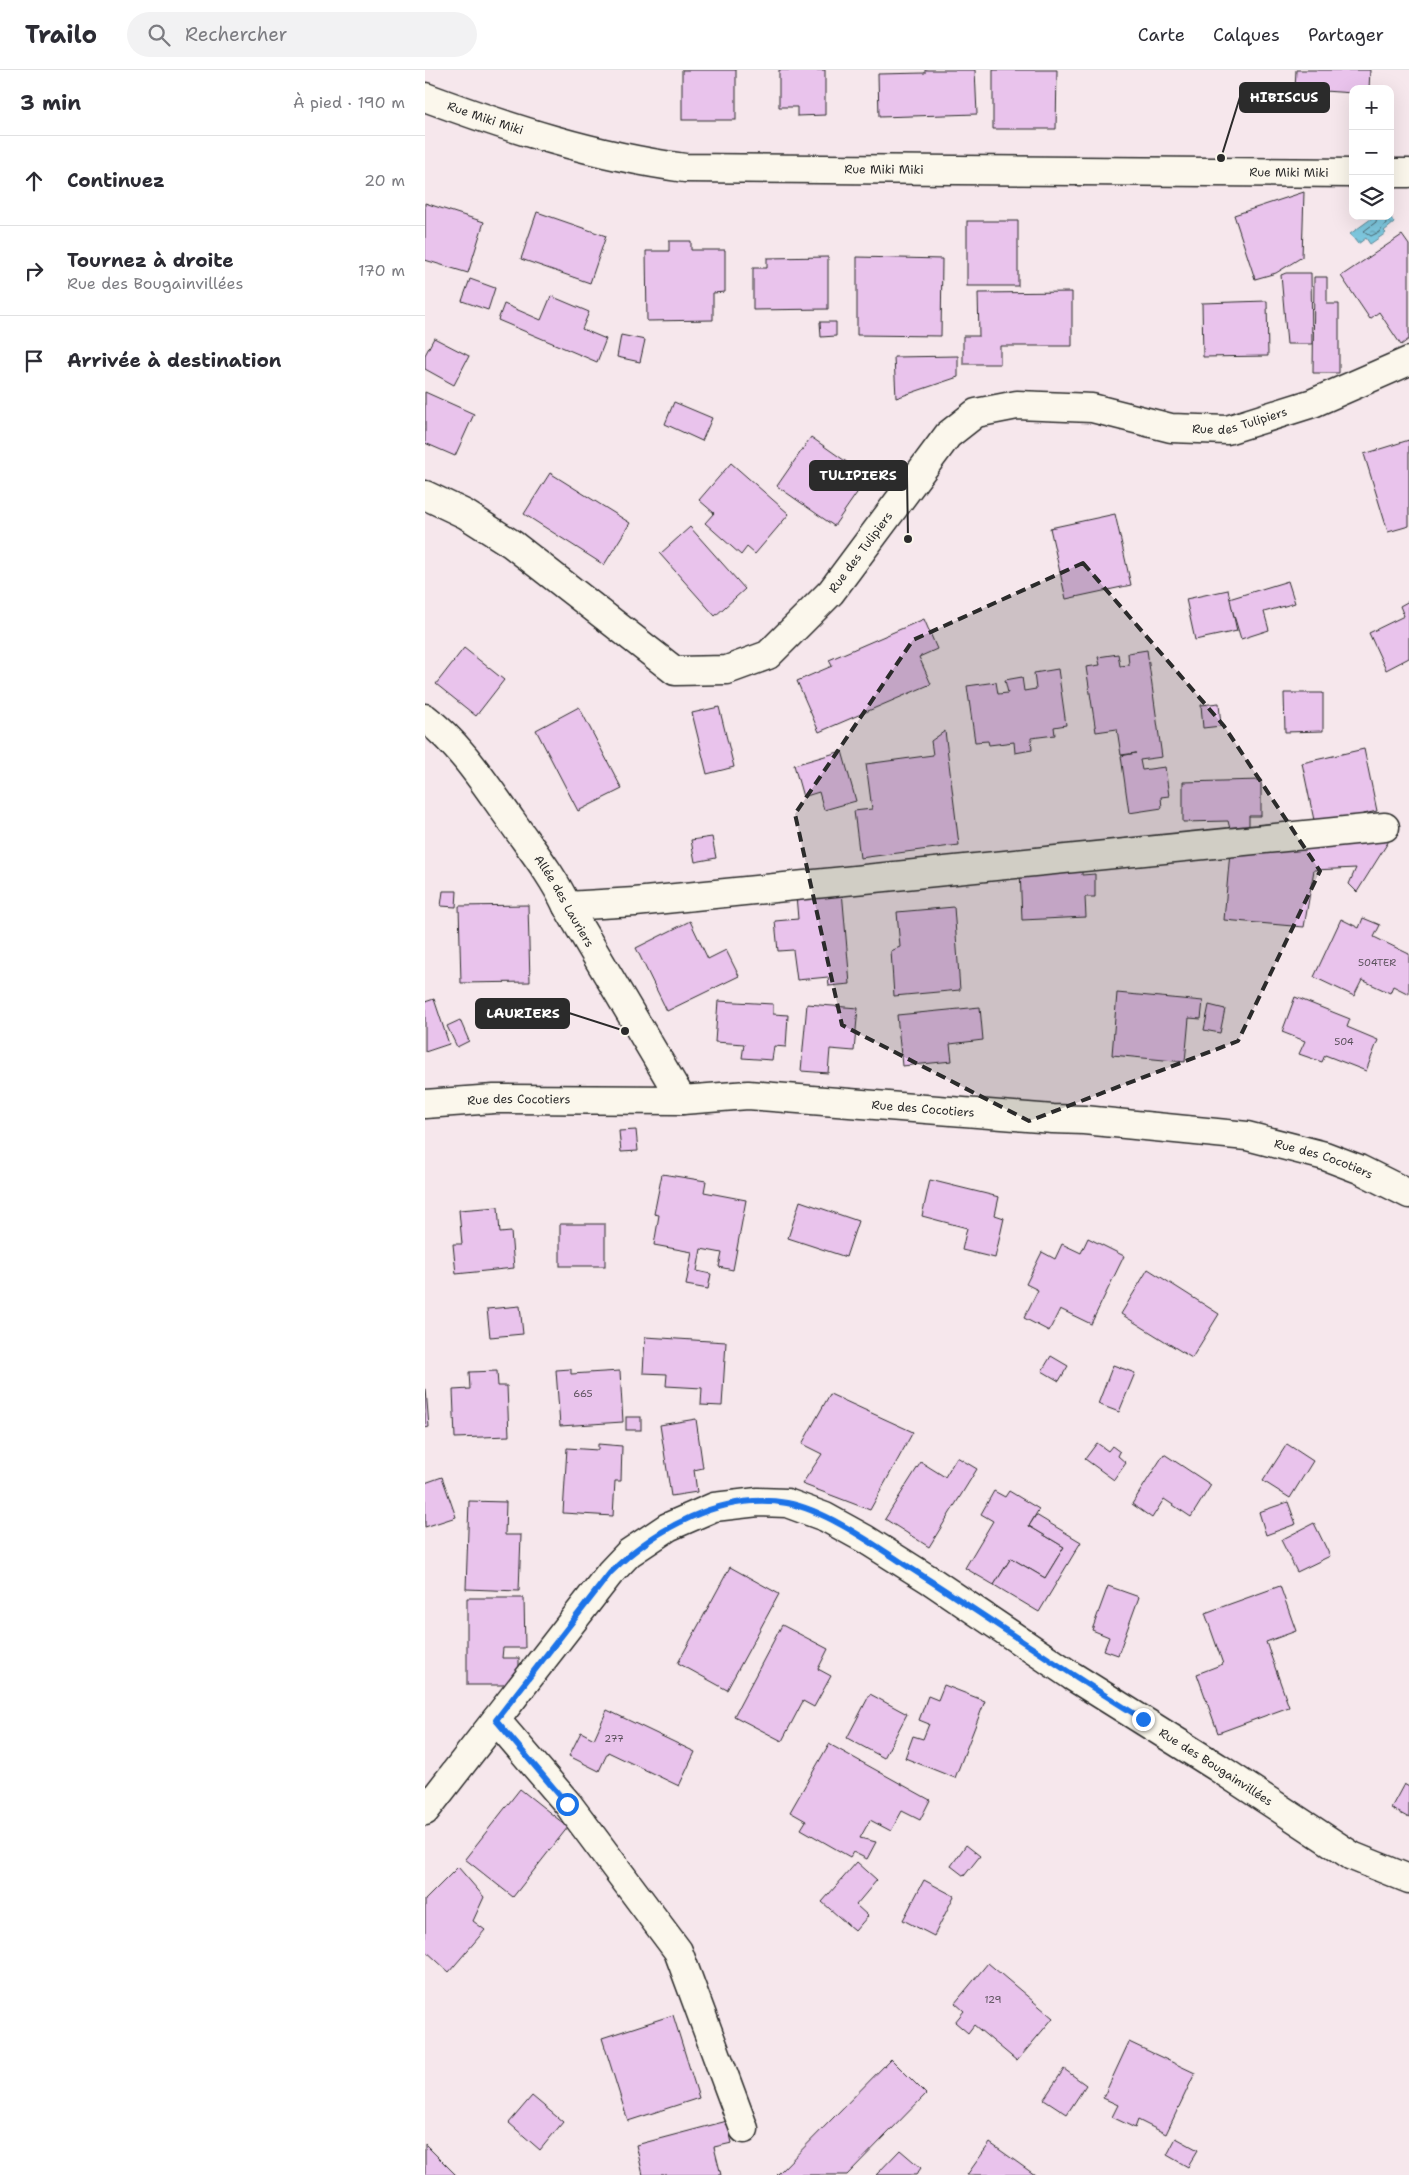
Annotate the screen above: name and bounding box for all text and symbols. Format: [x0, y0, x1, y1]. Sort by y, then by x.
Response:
search box [127, 12, 477, 57]
text: Trailo [25, 19, 97, 51]
icon: search [145, 21, 173, 49]
text: Rechercher [185, 22, 288, 47]
text: Carte [1138, 23, 1185, 47]
text: Calques [1213, 23, 1280, 47]
text: Partager [1308, 23, 1384, 47]
callout: HIBISCUS [1240, 83, 1329, 112]
map controls [1349, 85, 1394, 220]
button: + [1349, 85, 1394, 130]
text: HIBISCUS [1250, 88, 1318, 106]
text: 3 min [20, 89, 81, 117]
text: À pied · 190 m [293, 92, 405, 113]
street label: Rue Miki Miki [445, 98, 525, 138]
button: − [1349, 130, 1394, 175]
street label: Rue Miki Miki [844, 161, 924, 178]
street label: Rue Miki Miki [1249, 164, 1329, 181]
icon: ahead [20, 167, 48, 195]
text: Continuez [67, 168, 165, 193]
text: 20 m [364, 170, 405, 191]
button: layers [1349, 175, 1394, 220]
text: Tournez à droite [67, 248, 234, 273]
icon: right [20, 257, 48, 285]
text: 170 m [358, 260, 405, 281]
text: Rue des Bougainvillées [67, 273, 243, 294]
icon: arrive [20, 347, 48, 375]
text: Arrivée à destination [67, 348, 281, 373]
street label: Rue des Tulipiers [1192, 404, 1289, 438]
callout: TULIPIERS [810, 461, 907, 490]
text: TULIPIERS [819, 466, 897, 484]
street label: Rue des Tulipiers [825, 508, 896, 596]
street label: Allée des Lauriers [531, 852, 598, 950]
house number: 504TER [1358, 956, 1396, 969]
callout: LAURIERS [476, 999, 569, 1028]
text: LAURIERS [486, 1004, 560, 1022]
house number: 504 [1334, 1035, 1354, 1048]
street label: Rue des Cocotiers [467, 1091, 571, 1109]
street label: Rue des Cocotiers [871, 1097, 975, 1121]
street label: Rue des Cocotiers [1272, 1135, 1376, 1183]
house number: 665 [573, 1387, 593, 1400]
route end [1132, 1708, 1155, 1731]
street label: Rue des Bougainvillées [1156, 1725, 1276, 1810]
house number: 277 [604, 1732, 624, 1745]
route start [556, 1793, 579, 1816]
house number: 129 [984, 1993, 1002, 2006]

